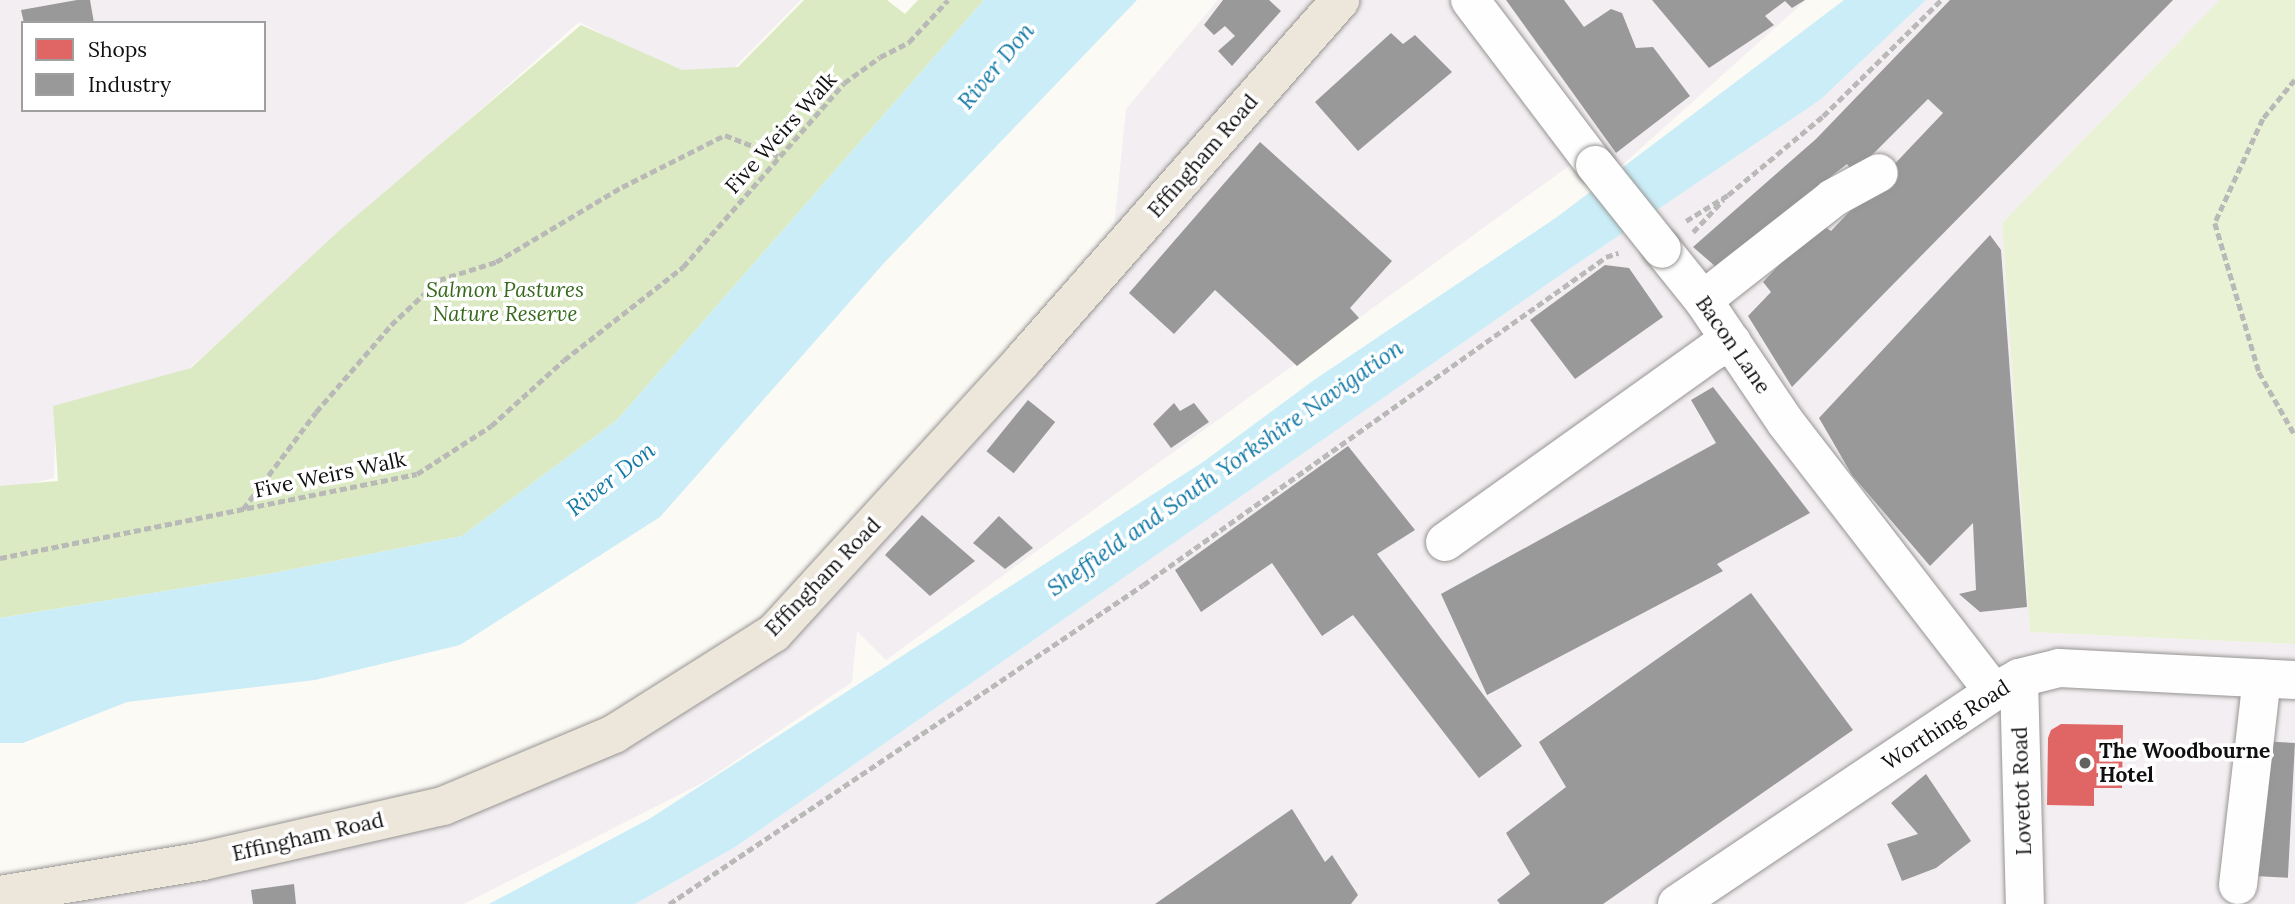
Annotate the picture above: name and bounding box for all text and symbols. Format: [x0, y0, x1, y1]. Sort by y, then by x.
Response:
water label: River Don [952, 17, 1040, 115]
legend [21, 21, 266, 112]
text: Shops [88, 36, 147, 63]
street label: Five Weirs Walk [720, 67, 842, 199]
text: Industry [88, 71, 171, 98]
street label: Effingham Road [1143, 89, 1263, 223]
park label: Salmon Pastures Nature Reserve [426, 277, 584, 327]
street label: Bacon Lane [1690, 291, 1776, 399]
water label: Sheffield and South Yorkshire Navigation [1042, 334, 1408, 602]
water label: River Don [561, 436, 661, 522]
street label: Five Weirs Walk [252, 447, 408, 503]
street label: Effingham Road [760, 513, 886, 641]
street label: Worthing Road [1878, 674, 2014, 776]
street label: Lovetot Road [2007, 726, 2037, 856]
place label: The Woodbourne Hotel [2099, 738, 2270, 788]
marker: The Woodbourne Hotel [2077, 755, 2093, 771]
street label: Effingham Road [230, 807, 386, 867]

